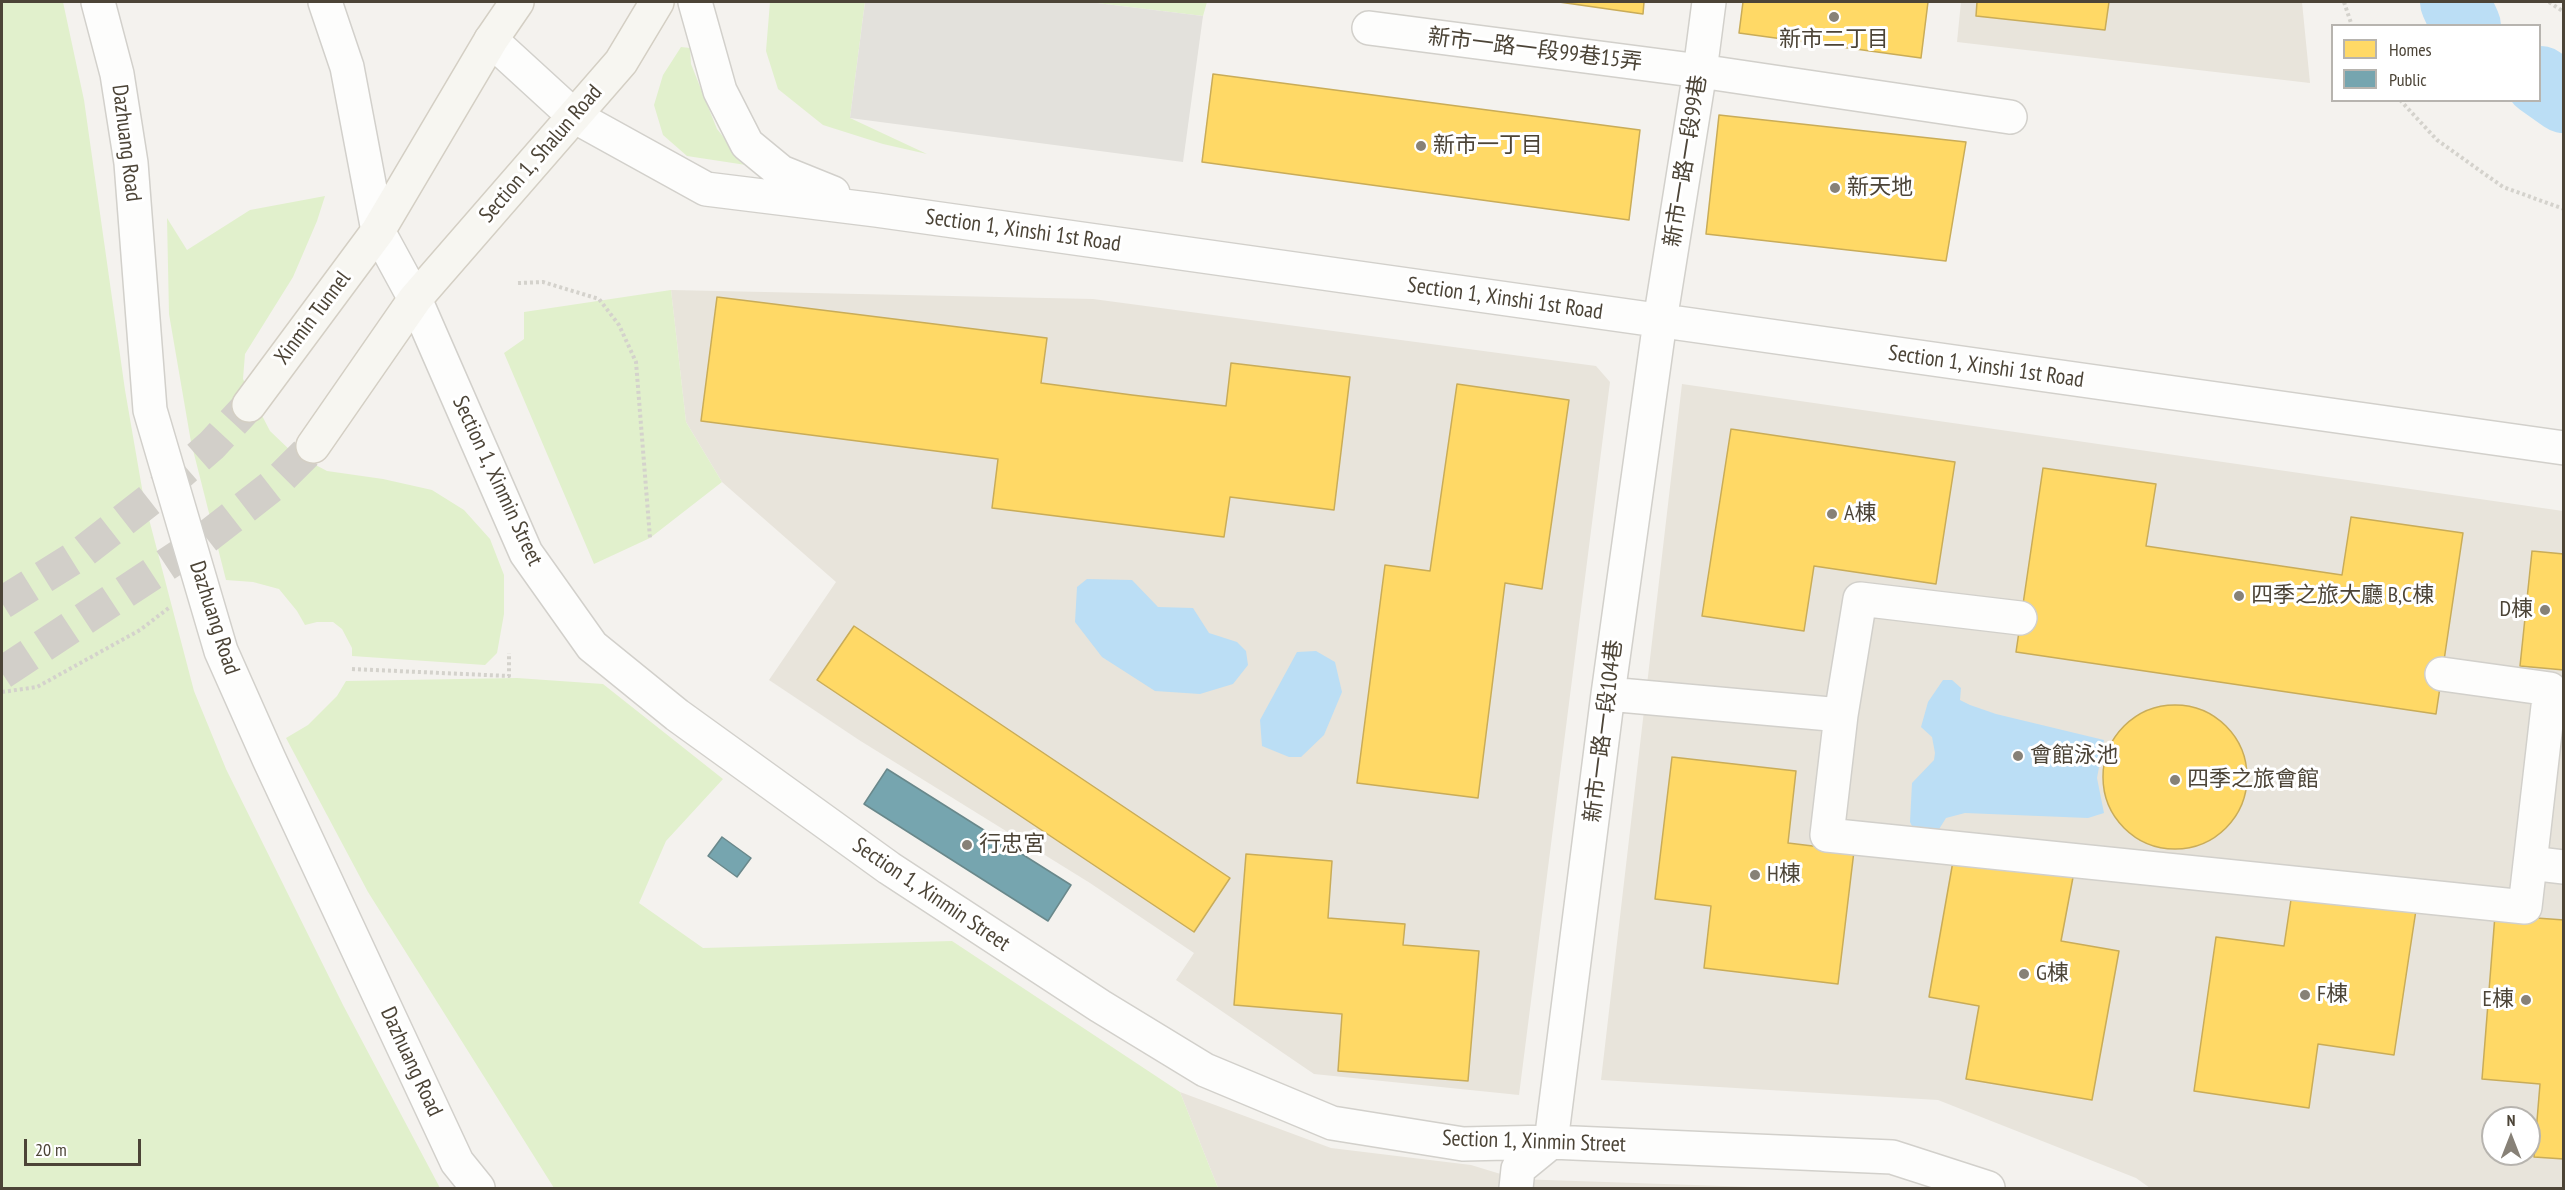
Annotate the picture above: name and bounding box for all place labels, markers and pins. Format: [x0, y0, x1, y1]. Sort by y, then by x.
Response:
marker: 新市二丁目 [1827, 10, 1841, 24]
place label: 新市二丁目 [1779, 27, 1889, 53]
place label: 新市一丁目 [1433, 133, 1543, 159]
marker: 新市一丁目 [1414, 139, 1428, 153]
place label: 新天地 [1847, 175, 1913, 201]
marker: 新天地 [1828, 181, 1842, 195]
place label: A棟 [1844, 501, 1876, 527]
marker: A棟 [1825, 507, 1839, 521]
place label: 四季之旅大廳 B,C棟 [2251, 583, 2434, 609]
marker: 四季之旅大廳 B,C棟 [2232, 589, 2246, 603]
place label: D棟 [2499, 597, 2533, 623]
marker: D棟 [2538, 603, 2552, 617]
place label: 會館泳池 [2030, 743, 2118, 769]
marker: 會館泳池 [2011, 749, 2025, 763]
place label: 四季之旅會館 [2187, 767, 2319, 793]
marker: 四季之旅會館 [2168, 773, 2182, 787]
place label: 行忠宮 [979, 832, 1045, 858]
marker: 行忠宮 [960, 838, 974, 852]
place label: H棟 [1767, 862, 1801, 888]
marker: H棟 [1748, 868, 1762, 882]
place label: G棟 [2036, 961, 2069, 987]
marker: G棟 [2017, 967, 2031, 981]
place label: F棟 [2317, 982, 2348, 1008]
place label: E棟 [2483, 987, 2514, 1013]
marker: F棟 [2298, 988, 2312, 1002]
marker: E棟 [2519, 993, 2533, 1007]

